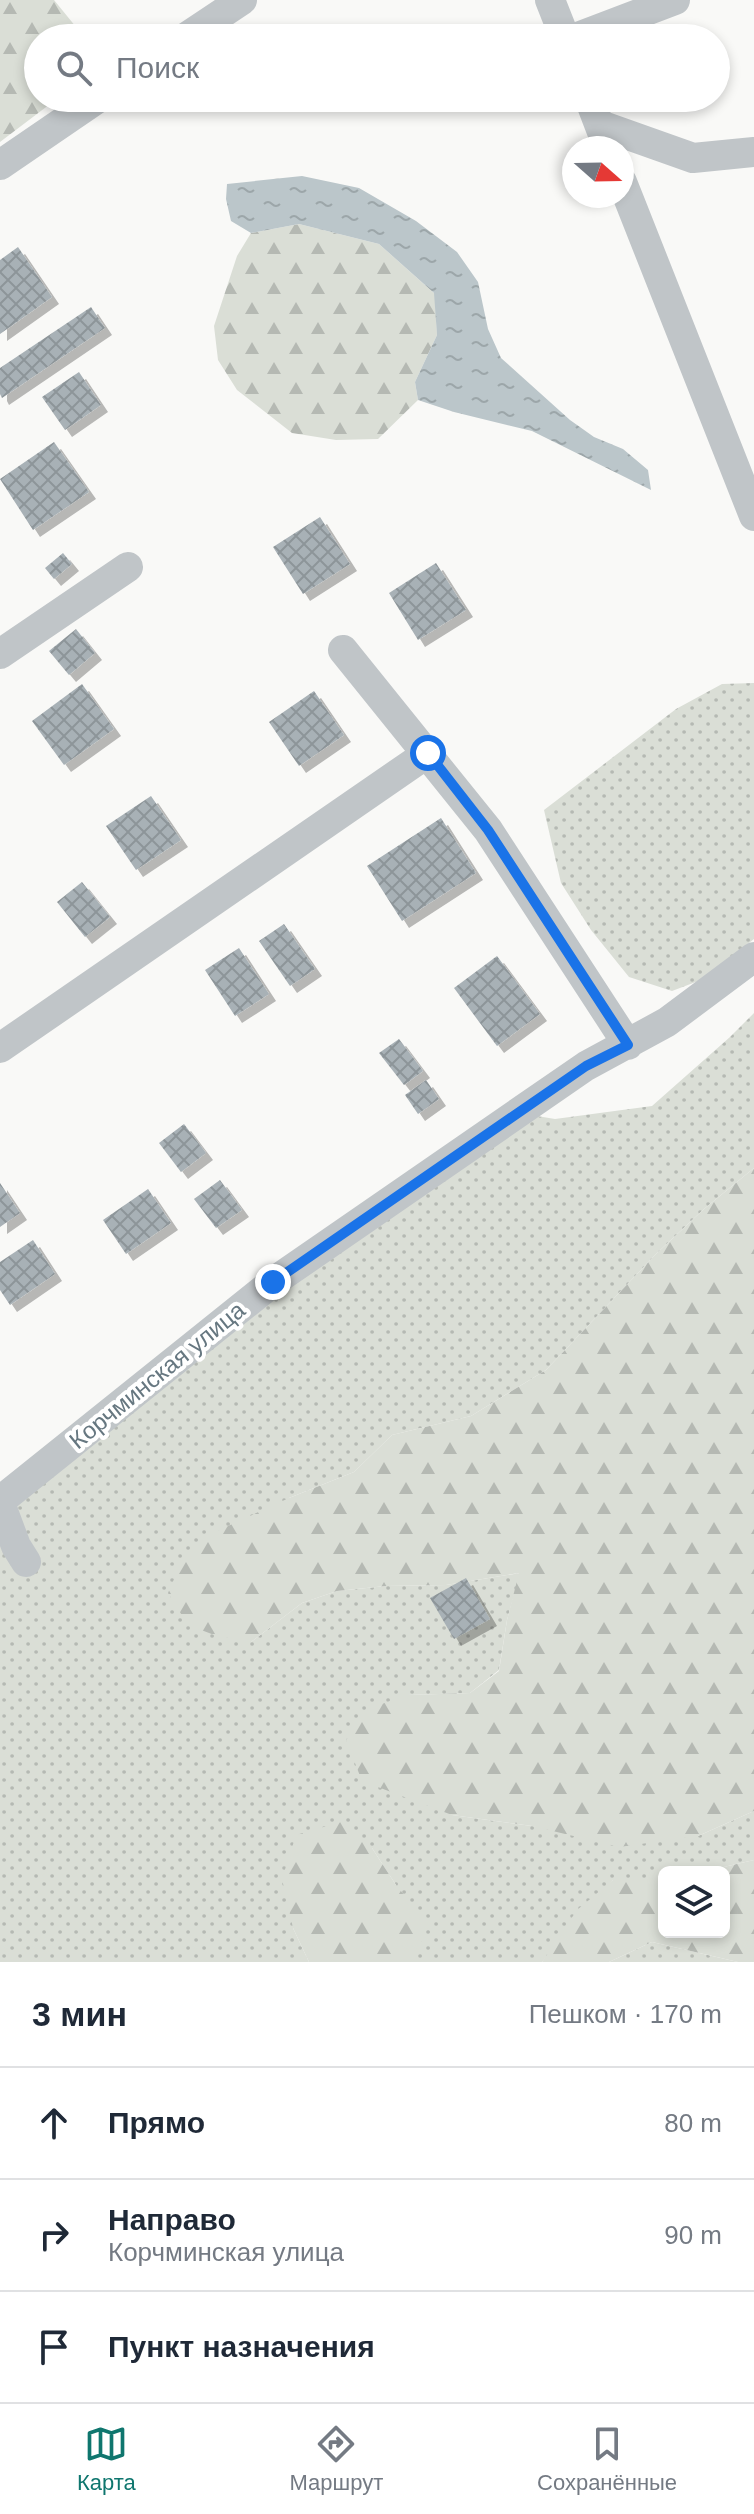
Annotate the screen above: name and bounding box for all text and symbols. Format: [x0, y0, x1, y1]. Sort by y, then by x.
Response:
search box [24, 24, 730, 112]
icon: search [52, 46, 96, 90]
text: Поиск [116, 51, 199, 84]
north arrow [562, 136, 634, 208]
route start [410, 735, 446, 771]
route end [255, 1264, 291, 1300]
street label: Корчминская улица [64, 1296, 251, 1454]
map controls [658, 1866, 730, 1938]
button: layers [658, 1866, 730, 1938]
text: 3 мин [32, 1995, 127, 2033]
text: Пешком · 170 m [529, 1999, 722, 2029]
icon: ahead [32, 2101, 76, 2145]
text: Прямо [108, 2106, 205, 2139]
text: 80 m [664, 2108, 722, 2138]
text: Направо [108, 2203, 236, 2236]
icon: right [32, 2213, 76, 2257]
text: 90 m [664, 2220, 722, 2250]
text: Корчминская улица [108, 2237, 344, 2267]
icon: arrive [32, 2325, 76, 2369]
text: Пункт назначения [108, 2330, 375, 2363]
tab: Карта [77, 2422, 136, 2496]
tab: Маршрут [290, 2422, 383, 2496]
tab: Сохранённые [537, 2422, 677, 2496]

